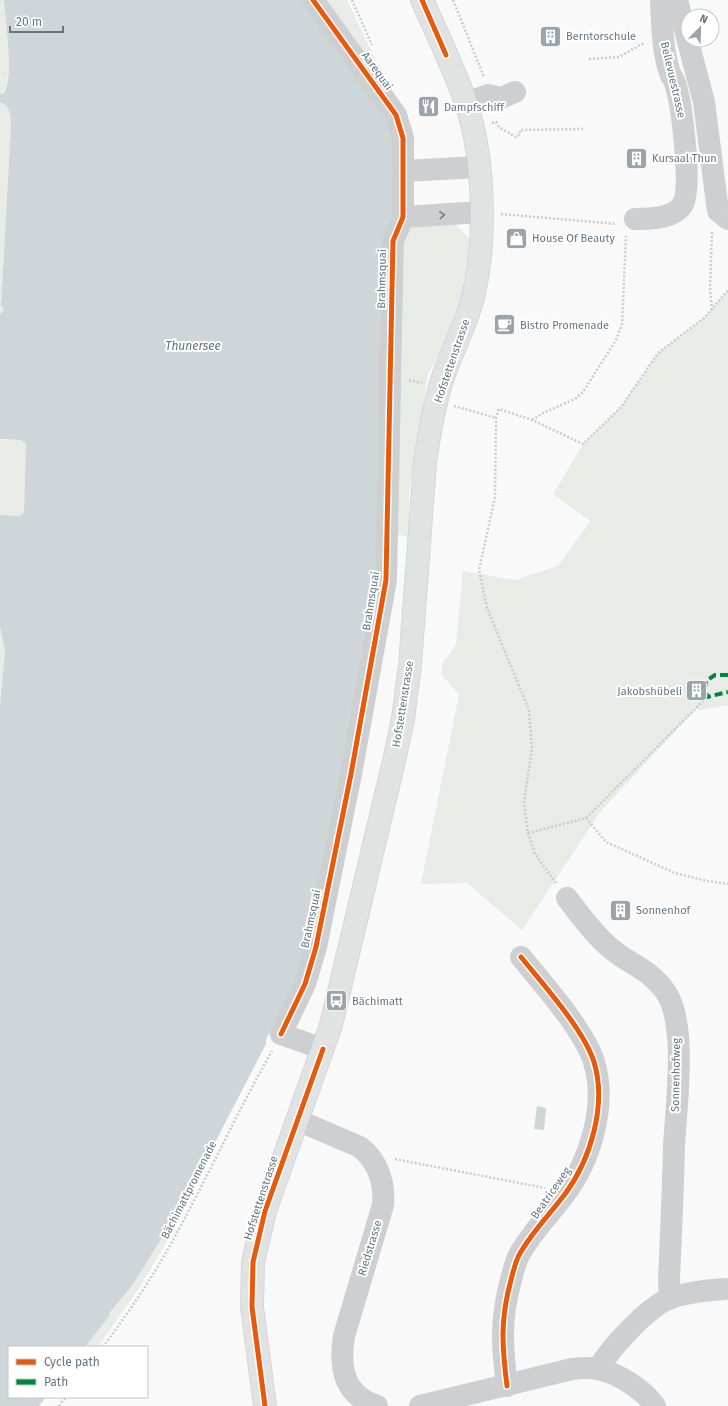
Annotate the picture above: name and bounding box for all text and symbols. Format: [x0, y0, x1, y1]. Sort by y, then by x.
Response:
scale bar [10, 8, 63, 34]
north arrow [680, 8, 720, 48]
text: N [698, 12, 710, 27]
text: 20 m [16, 15, 42, 29]
building icon: Berntorschule [537, 23, 563, 49]
place label: Berntorschule [566, 30, 636, 43]
street label: Bellevuestrasse [658, 41, 688, 119]
street label: Aarequai [359, 49, 395, 93]
restaurant icon: Dampfschiff [416, 94, 442, 120]
place label: Dampfschiff [444, 101, 505, 114]
building icon: Kursaal Thun [624, 145, 650, 171]
place label: Kursaal Thun [652, 152, 717, 165]
one-way arrow [439, 211, 445, 219]
shop icon: House Of Beauty [504, 225, 530, 251]
place label: House Of Beauty [532, 232, 615, 245]
street label: Brahmsquai [375, 249, 389, 309]
cafe icon: Bistro Promenade [492, 312, 518, 338]
street label: Hofstettenstrasse [432, 317, 472, 405]
place label: Bistro Promenade [520, 319, 609, 332]
water label: Thunersee [165, 339, 221, 353]
street label: Brahmsquai [360, 571, 382, 631]
street label: Hofstettenstrasse [390, 660, 416, 748]
building icon: Jakobshübeli [684, 678, 710, 704]
place label: Jakobshübeli [617, 685, 682, 698]
street label: Brahmsquai [298, 888, 324, 950]
building icon: Sonnenhof [607, 897, 633, 923]
place label: Sonnenhof [636, 904, 692, 917]
bus stop icon: Bächimatt [324, 988, 350, 1014]
place label: Bächimatt [352, 995, 403, 1008]
street label: Sonnenhofweg [669, 1038, 683, 1112]
street label: Bächimattpromenade [159, 1139, 219, 1241]
street label: Hofstettenstrasse [241, 1154, 281, 1242]
street label: Beatriceweg [528, 1164, 574, 1222]
street label: Riedstrasse [355, 1219, 385, 1277]
legend [8, 1346, 148, 1398]
text: Cycle path [44, 1355, 100, 1369]
text: Path [44, 1375, 68, 1389]

